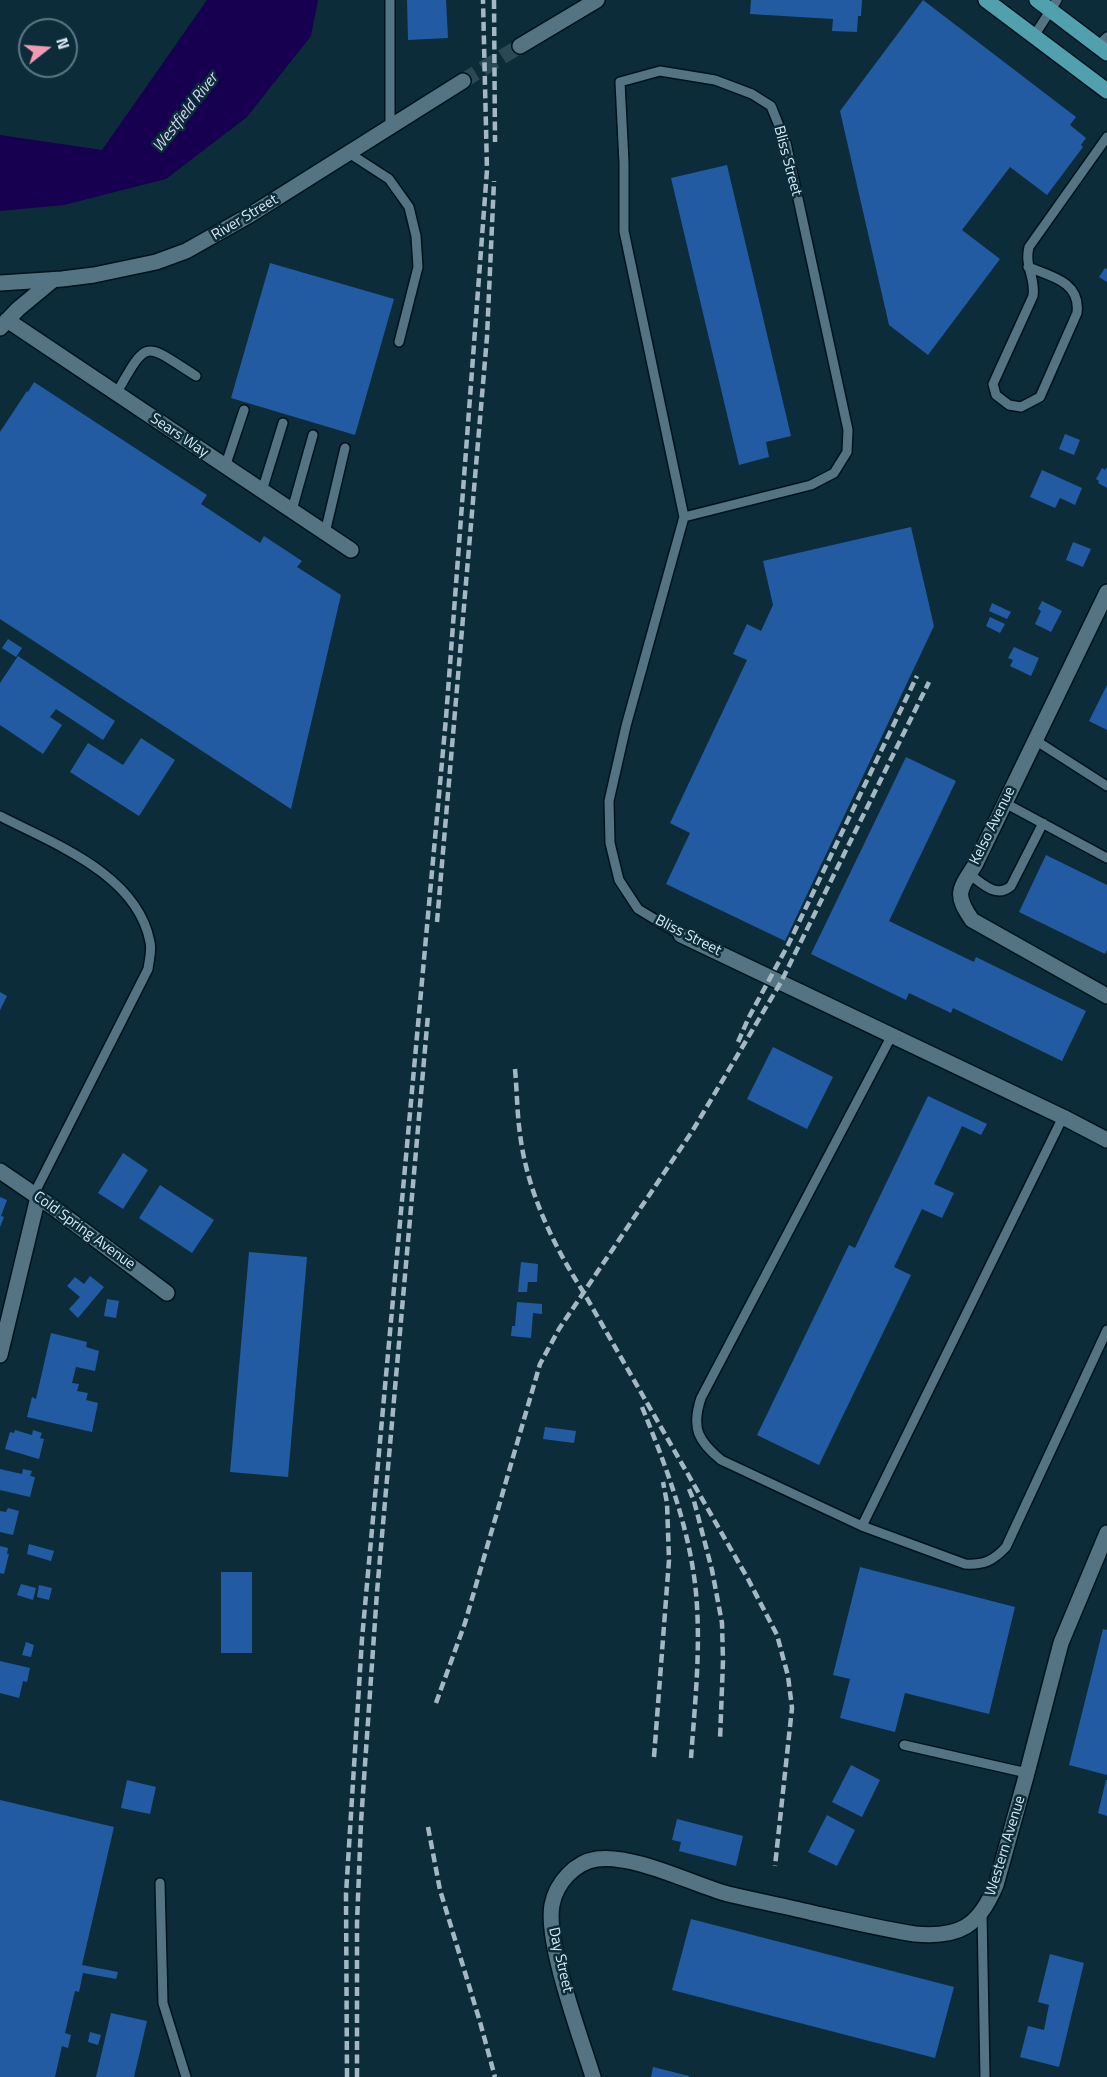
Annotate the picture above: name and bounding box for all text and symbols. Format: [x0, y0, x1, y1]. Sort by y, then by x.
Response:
north arrow [18, 18, 78, 78]
text: N [50, 35, 76, 52]
water label: Westfield River [149, 70, 223, 156]
street label: Bliss Street [769, 124, 805, 198]
street label: River Street [209, 191, 281, 245]
street label: Sears Way [146, 410, 212, 462]
street label: Kelso Avenue [966, 784, 1020, 868]
street label: Bliss Street [652, 912, 724, 960]
street label: Cold Spring Avenue [30, 1188, 138, 1274]
street label: Western Avenue [982, 1794, 1030, 1898]
street label: Day Street [544, 1926, 576, 1994]

